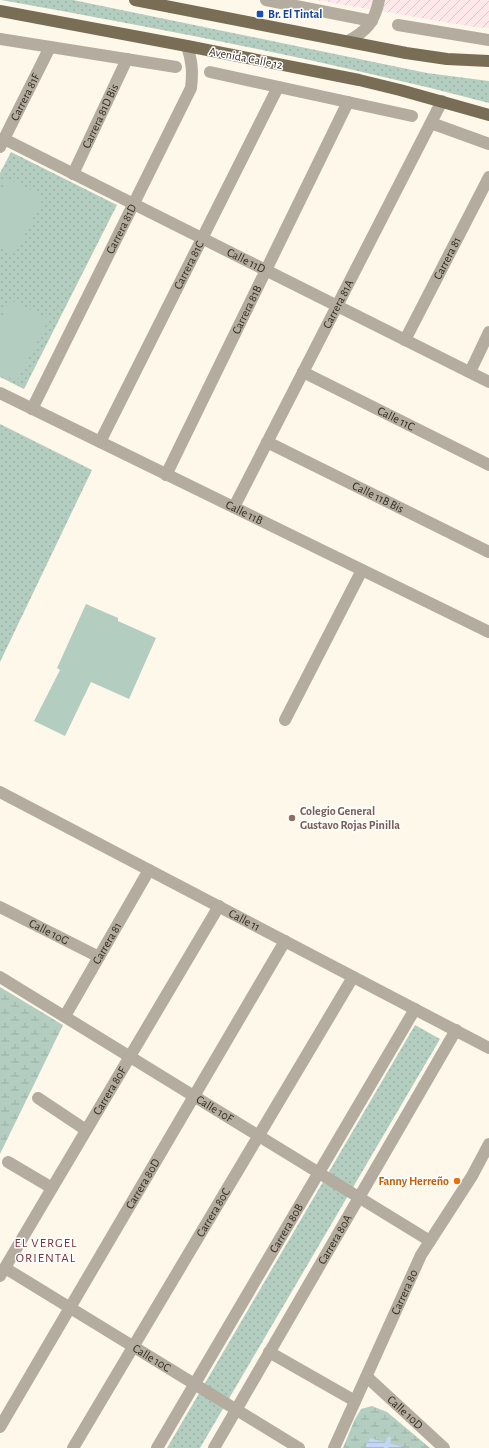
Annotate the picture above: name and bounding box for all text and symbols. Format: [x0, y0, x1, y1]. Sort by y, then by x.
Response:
place label: Br. El Tintal [268, 8, 322, 20]
marker: Br. El Tintal [255, 9, 265, 19]
street label: Avenida Calle 12 [208, 45, 284, 71]
street label: Carrera 81F [8, 71, 42, 123]
street label: Carrera 81D Bis [80, 82, 120, 150]
street label: Carrera 81D [104, 202, 139, 256]
street label: Carrera 81 [431, 235, 463, 281]
street label: Carrera 81C [172, 239, 206, 291]
street label: Calle 11D [225, 246, 268, 275]
street label: Carrera 81A [321, 278, 355, 330]
street label: Carrera 81B [230, 283, 264, 336]
street label: Calle 11C [376, 404, 417, 433]
street label: Calle 11B Bis [350, 479, 406, 515]
street label: Calle 11B [224, 498, 265, 527]
place label: Colegio General Gustavo Rojas Pinilla [300, 805, 400, 832]
marker: Colegio General Gustavo Rojas Pinilla [287, 813, 297, 823]
street label: Calle 11 [227, 907, 262, 933]
street label: Calle 10G [27, 917, 71, 947]
street label: Carrera 81 [90, 920, 124, 966]
street label: Carrera 80F [91, 1064, 129, 1117]
street label: Calle 10F [194, 1093, 236, 1125]
street label: Carrera 80D [123, 1156, 162, 1211]
place label: Fanny Herreño [378, 1175, 449, 1188]
marker: Fanny Herreño [452, 1176, 462, 1186]
street label: Carrera 80C [194, 1186, 232, 1239]
street label: Carrera 80B [267, 1201, 305, 1255]
street label: Carrera 80A [316, 1212, 354, 1266]
district label: EL VERGEL ORIENTAL [15, 1237, 77, 1265]
street label: Carrera 80 [389, 1268, 420, 1317]
street label: Calle 10C [131, 1342, 173, 1374]
street label: Calle 10D [385, 1393, 425, 1432]

